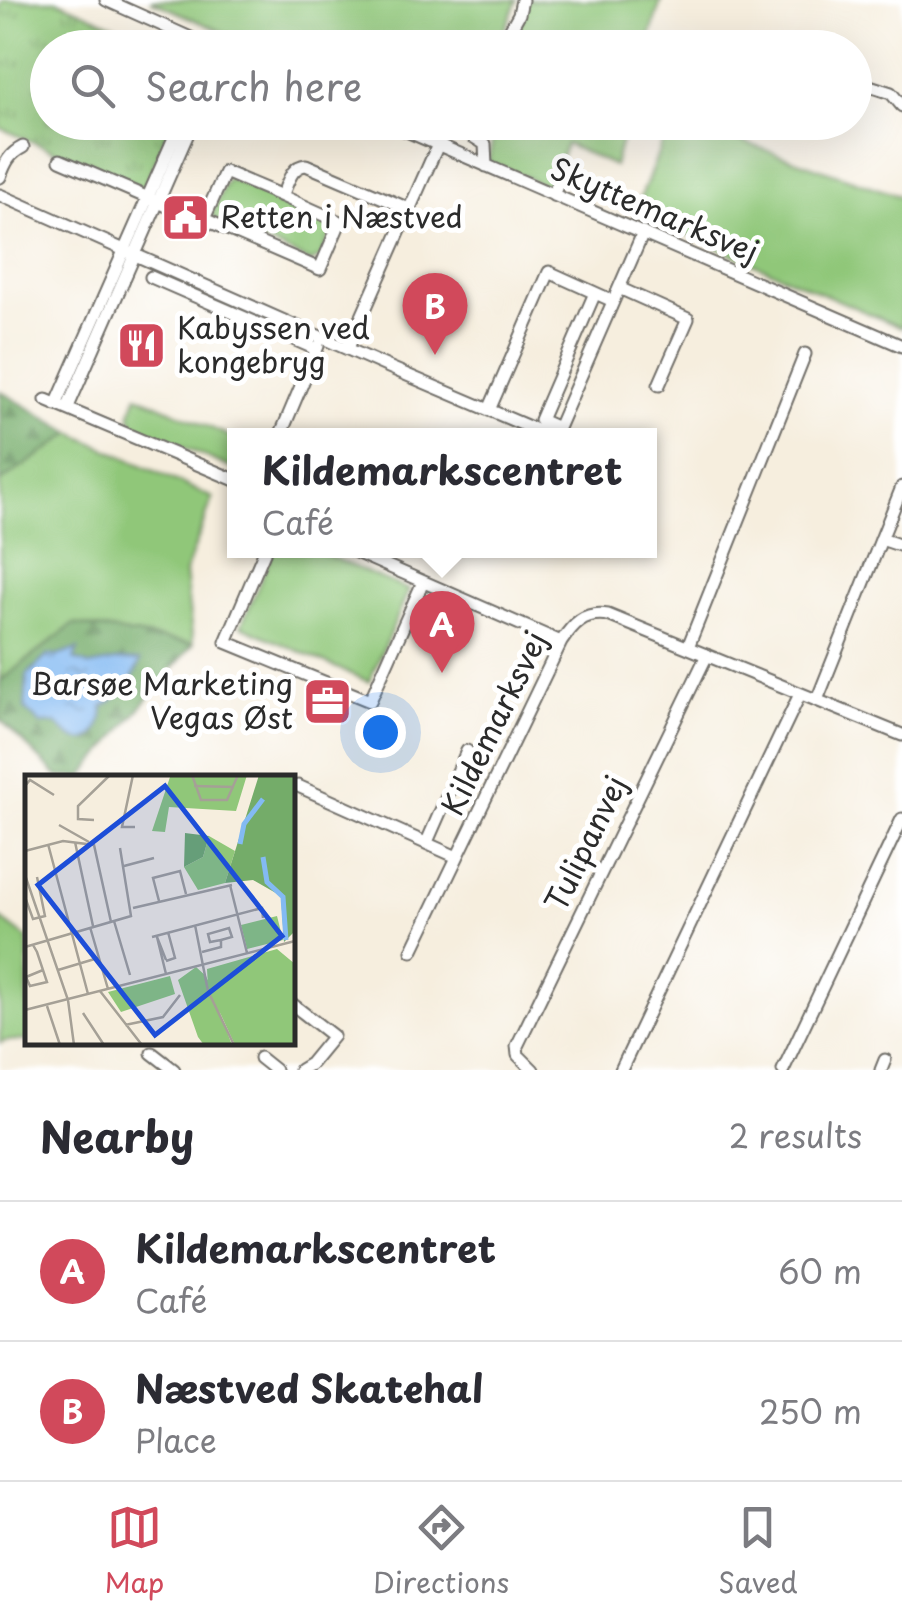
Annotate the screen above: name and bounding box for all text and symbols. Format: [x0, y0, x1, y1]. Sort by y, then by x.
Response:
search box [30, 30, 872, 140]
text: Search here [145, 57, 362, 114]
icon: search [65, 58, 120, 113]
street label: Skyttemarksvej [544, 145, 766, 273]
public building icon: Retten i Næstved [159, 192, 211, 244]
place label: Retten i Næstved [220, 193, 463, 238]
pin: B [402, 272, 468, 355]
place label: Kabyssen ved kongebryg [177, 304, 370, 383]
restaurant icon: Kabyssen ved kongebryg [116, 320, 168, 372]
popup [227, 428, 657, 558]
text: Kildemarkscentret [261, 441, 623, 498]
text: Café [261, 498, 334, 546]
pin: A [410, 590, 474, 673]
street label: Kildemarksvej [429, 623, 557, 823]
place label: Barsøe Marketing Vegas Øst [30, 660, 293, 739]
office icon: Barsøe Marketing Vegas Øst [302, 676, 354, 728]
your location [355, 707, 406, 758]
street label: Tulipanvej [533, 767, 637, 918]
inset map [25, 775, 295, 1045]
text: Nearby [40, 1104, 194, 1167]
text: 2 results [729, 1111, 862, 1159]
text: Kildemarkscentret [135, 1219, 496, 1276]
text: A [60, 1247, 85, 1295]
text: 60 m [778, 1247, 862, 1295]
text: Café [135, 1276, 207, 1324]
text: Næstved Skatehal [135, 1359, 483, 1416]
text: B [62, 1387, 83, 1435]
text: 250 m [759, 1387, 862, 1435]
text: Place [135, 1416, 217, 1464]
tab: Map [104, 1500, 164, 1603]
tab: Directions [373, 1500, 509, 1603]
tab: Saved [718, 1500, 798, 1603]

